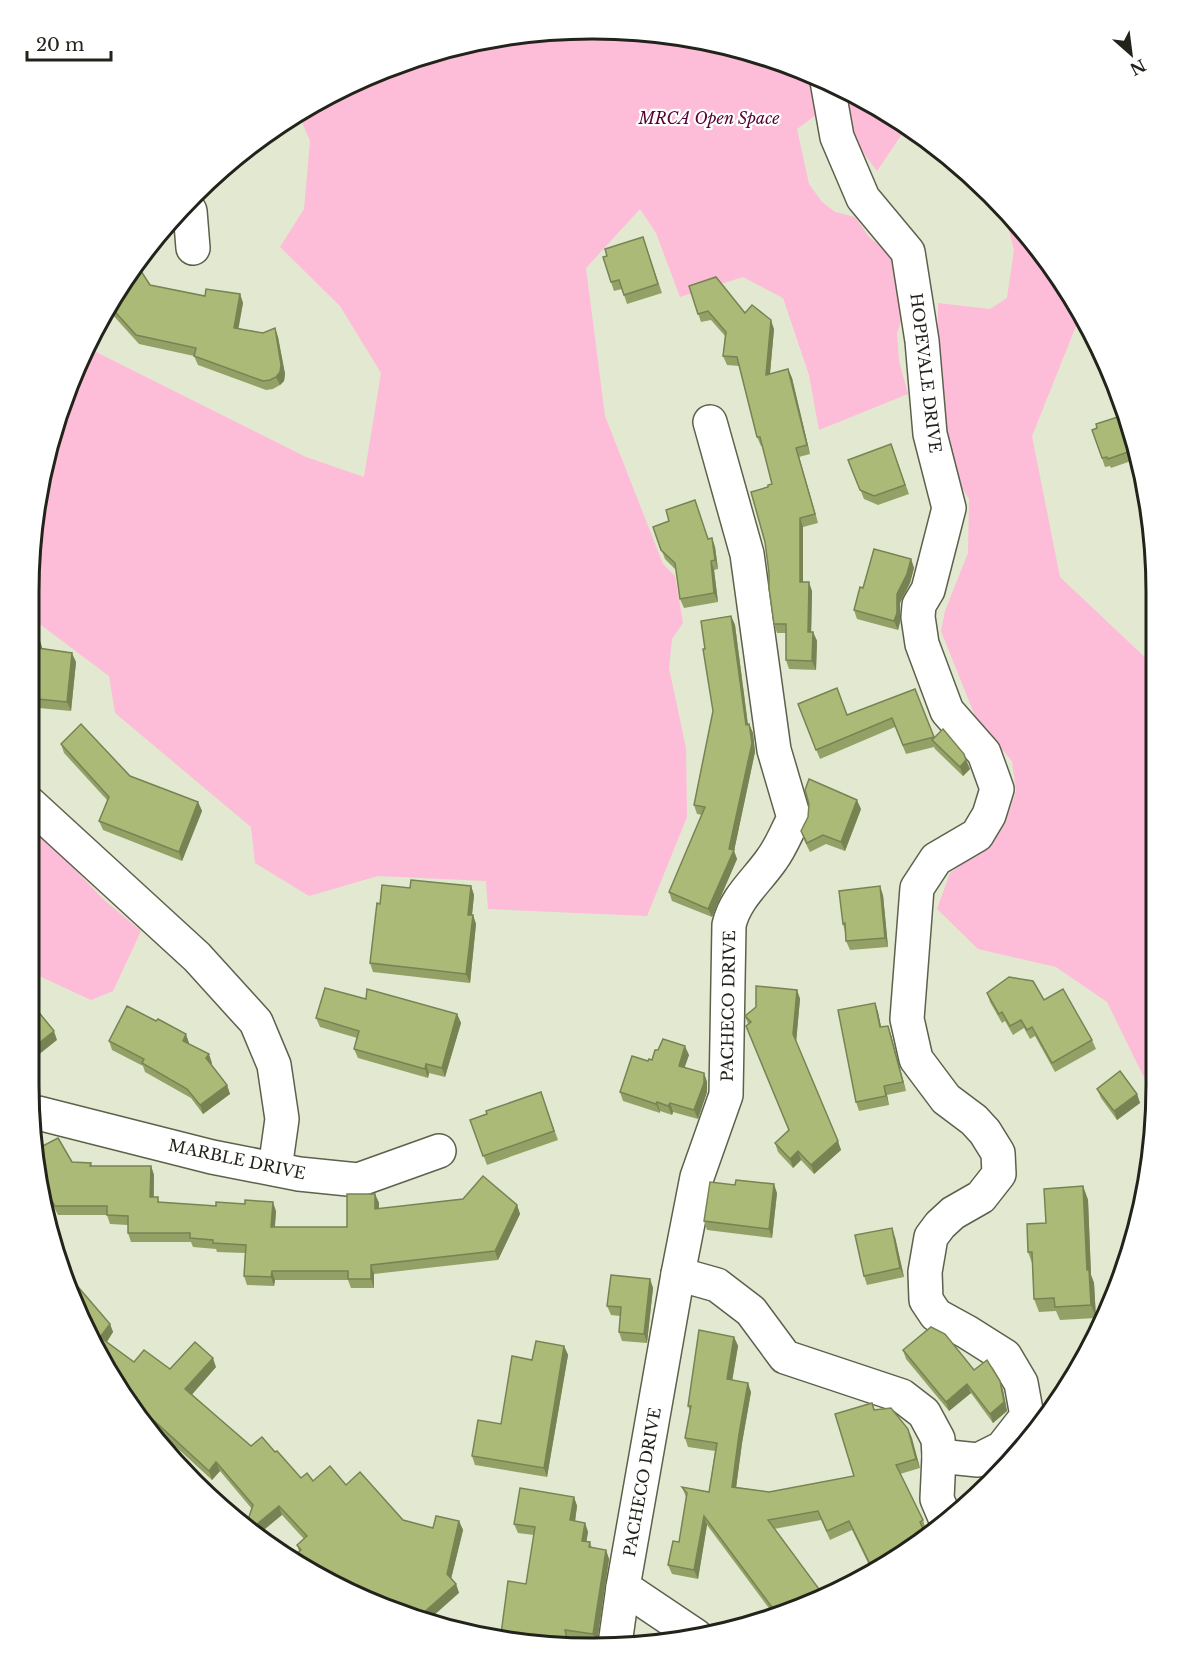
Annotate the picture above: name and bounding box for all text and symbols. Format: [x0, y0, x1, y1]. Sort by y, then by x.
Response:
scale bar [27, 24, 111, 62]
north arrow [1101, 24, 1161, 84]
text: 20 m [36, 34, 84, 56]
text: N [1127, 55, 1149, 80]
park label: MRCA Open Space [637, 108, 780, 128]
street label: HOPEVALE DRIVE [906, 292, 946, 454]
street label: PACHECO DRIVE [717, 930, 739, 1082]
street label: MARBLE DRIVE [167, 1135, 307, 1183]
street label: PACHECO DRIVE [619, 1406, 665, 1558]

